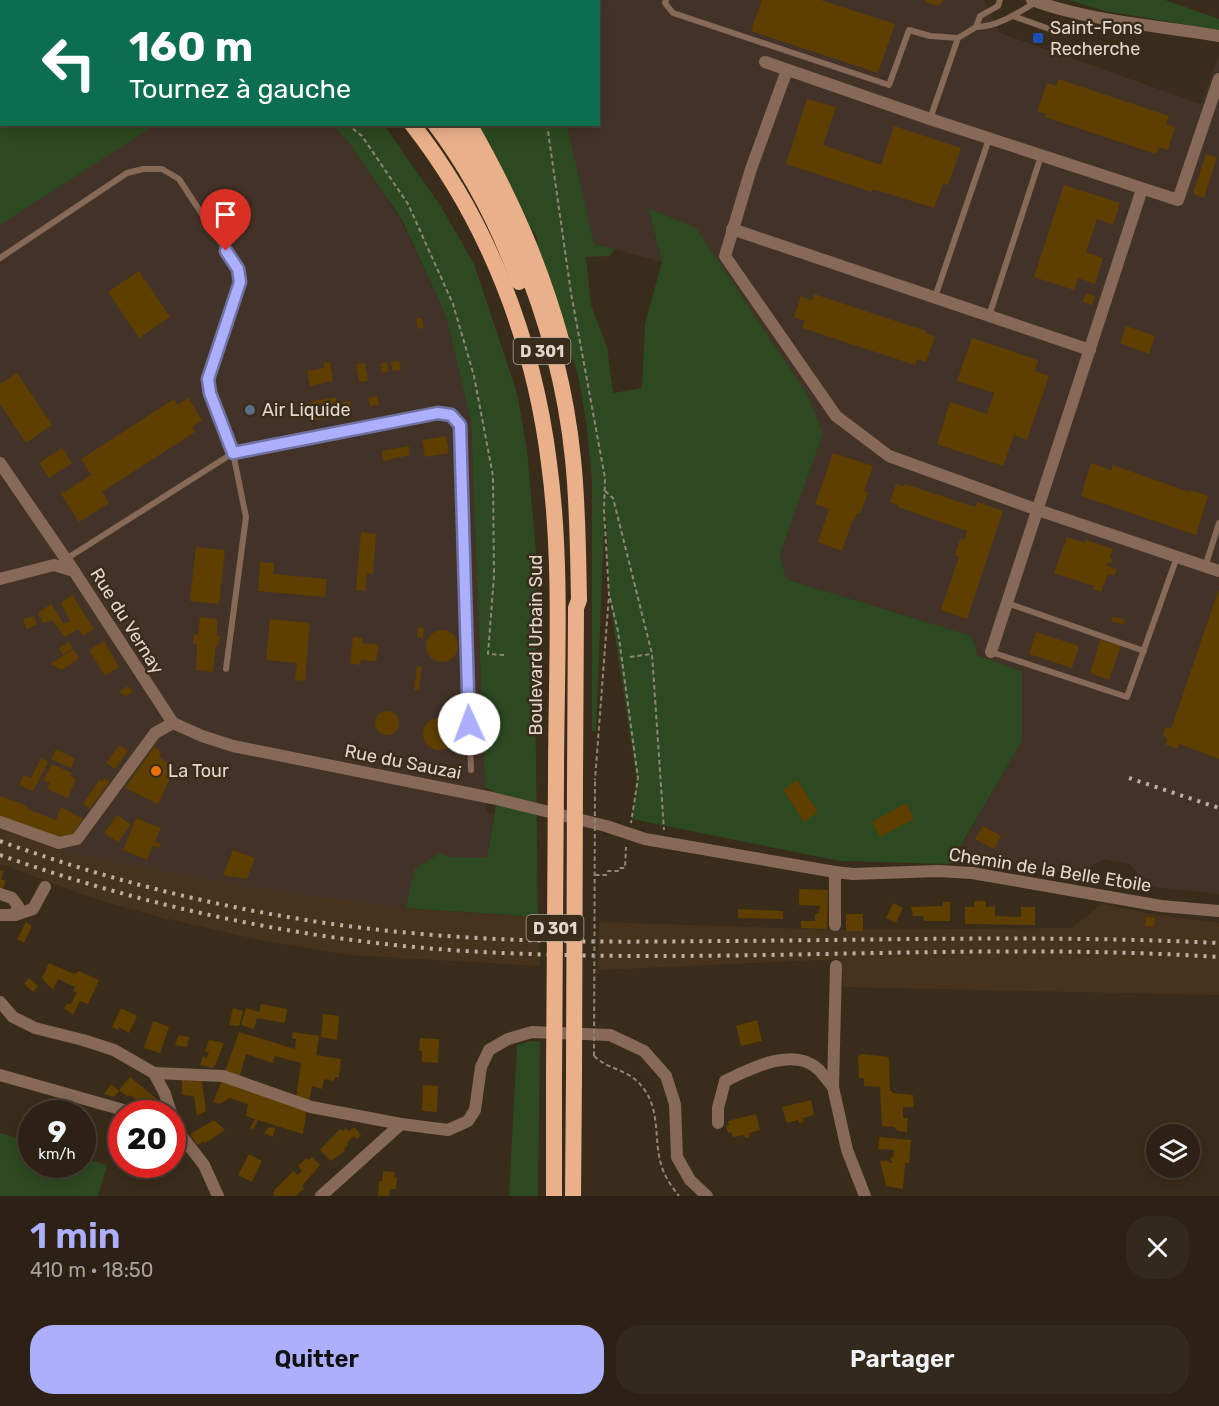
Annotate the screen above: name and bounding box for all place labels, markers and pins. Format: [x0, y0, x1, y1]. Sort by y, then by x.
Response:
place label: Saint-Fons Recherche [1050, 17, 1142, 60]
marker: Saint-Fons Recherche [1031, 31, 1045, 45]
pin [200, 189, 251, 251]
place label: Air Liquide [262, 399, 350, 421]
marker: Air Liquide [243, 403, 257, 417]
place label: La Tour [168, 760, 229, 782]
marker: La Tour [149, 764, 163, 778]

